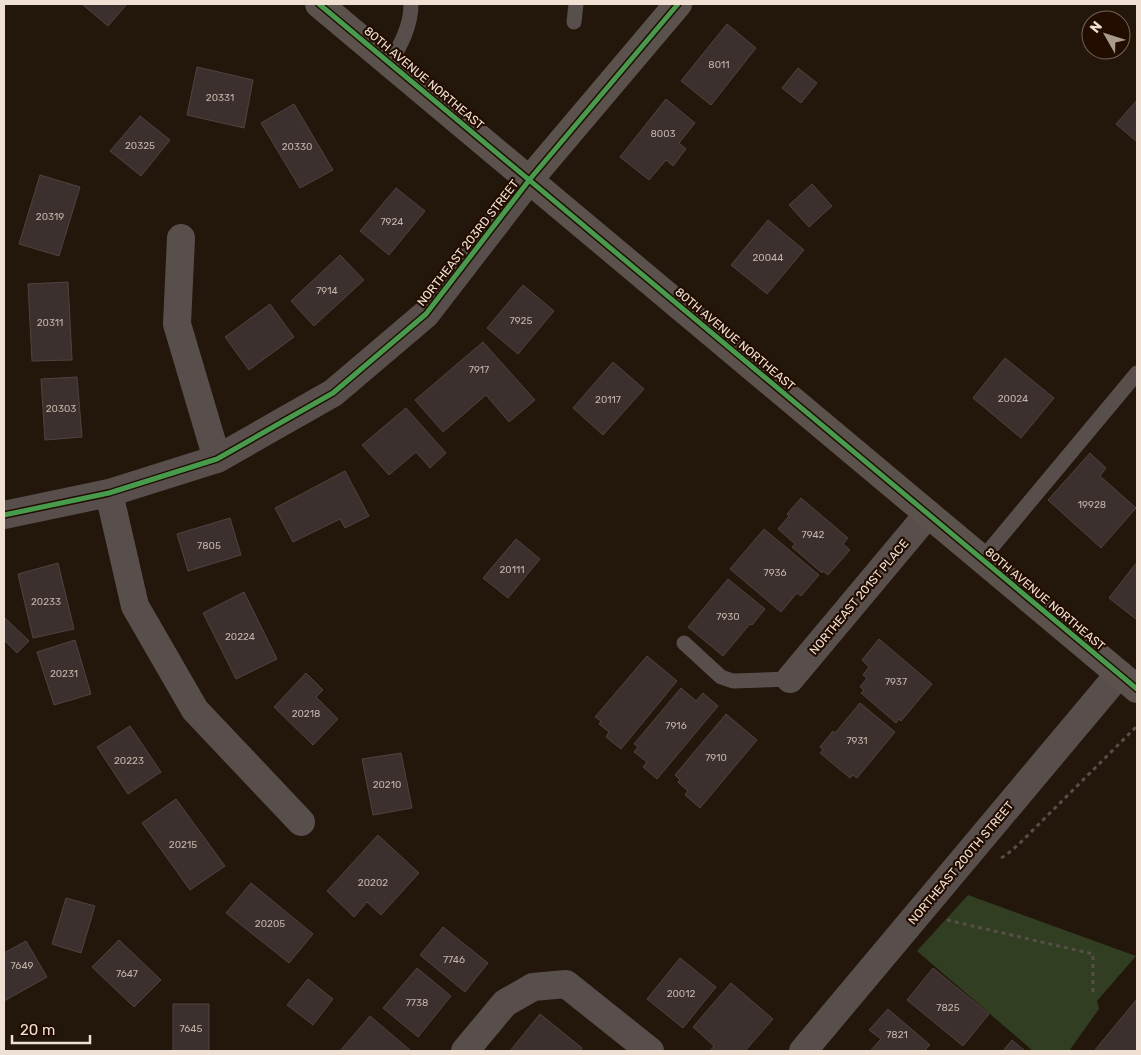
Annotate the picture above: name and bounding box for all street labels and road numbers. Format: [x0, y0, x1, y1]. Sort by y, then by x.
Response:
street label: 80TH AVENUE NORTHEAST [361, 24, 487, 132]
street label: NORTHEAST 203RD STREET [414, 177, 522, 309]
street label: 80TH AVENUE NORTHEAST [672, 285, 798, 393]
street label: NORTHEAST 201ST PLACE [807, 536, 911, 658]
street label: 80TH AVENUE NORTHEAST [982, 545, 1108, 653]
street label: NORTHEAST 200TH STREET [905, 799, 1017, 927]

